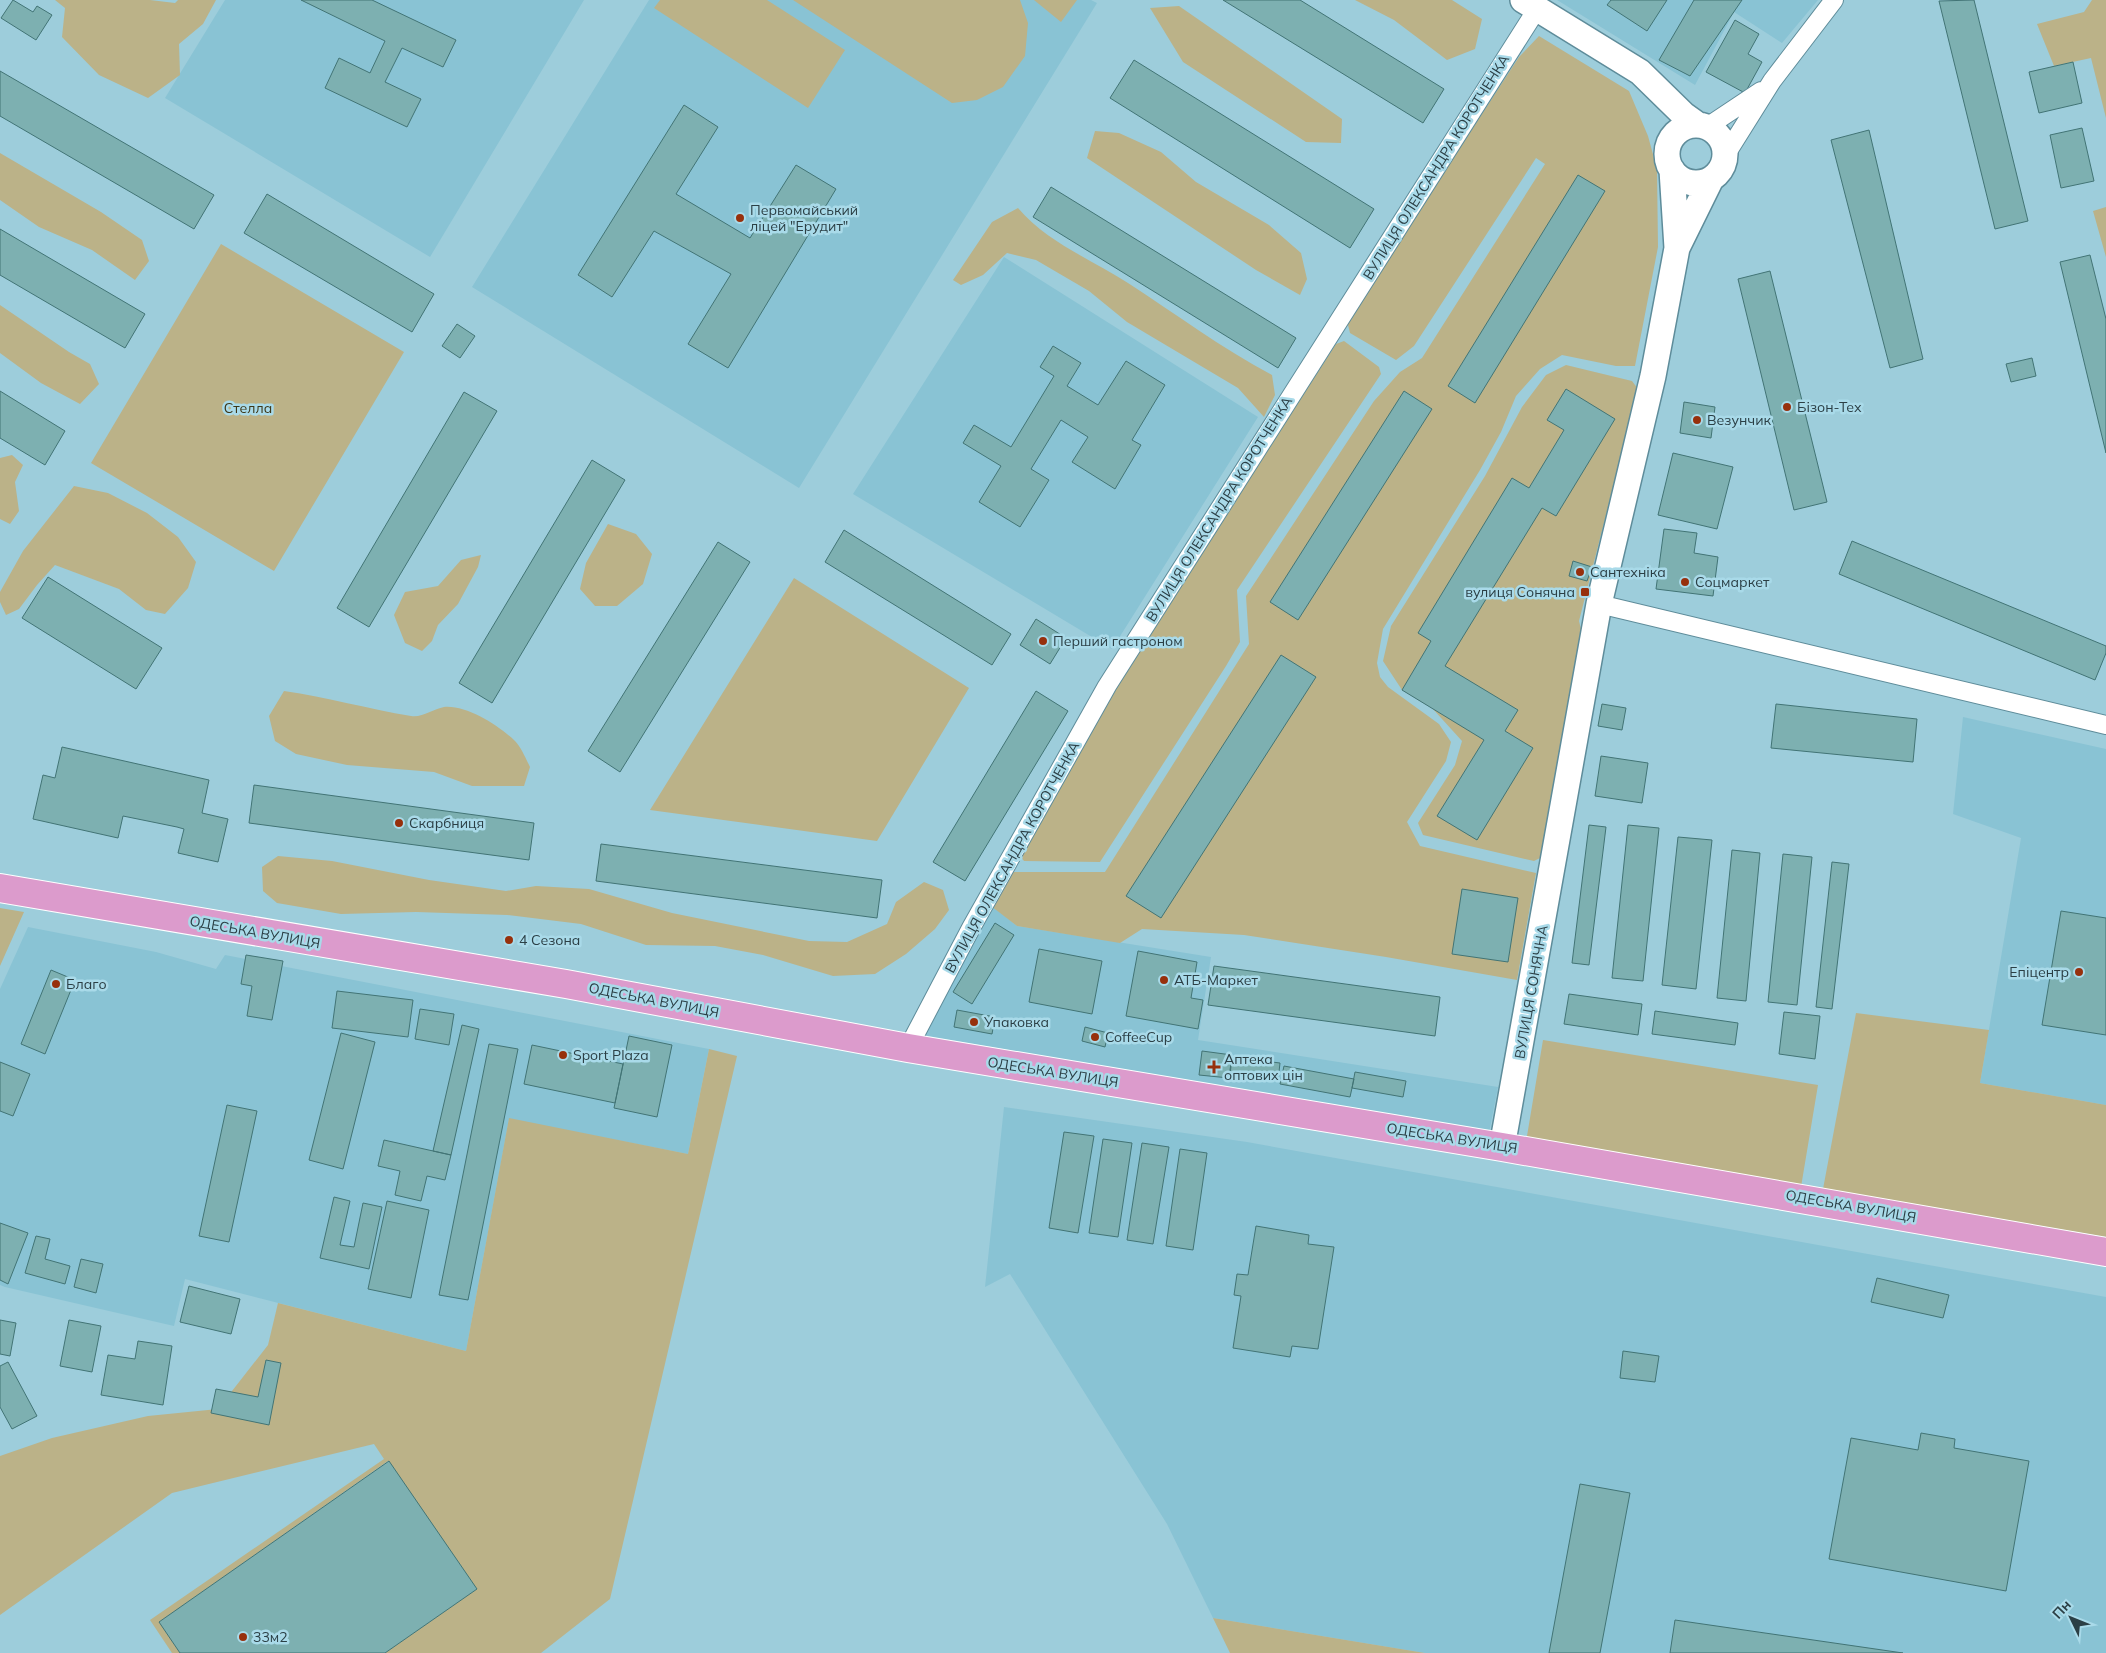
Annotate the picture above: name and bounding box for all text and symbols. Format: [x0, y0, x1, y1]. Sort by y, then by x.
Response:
street label: ВУЛИЦЯ ОЛЕКСАНДРА КОРОТЧЕНКА [1359, 51, 1513, 283]
place label: Первомайський ліцей "Ерудит" [750, 201, 858, 235]
marker: Первомайський ліцей "Ерудит" [734, 212, 746, 224]
street label: ВУЛИЦЯ ОЛЕКСАНДРА КОРОТЧЕНКА [1142, 393, 1296, 625]
place label: Бізон-Тех [1797, 398, 1862, 416]
park label: Стелла [224, 399, 272, 417]
marker: Бізон-Тех [1781, 401, 1793, 413]
place label: Везунчик [1707, 411, 1772, 429]
marker: Везунчик [1691, 414, 1703, 426]
place label: Сантехніка [1590, 563, 1666, 581]
marker: Сантехніка [1574, 566, 1586, 578]
place label: Соцмаркет [1695, 573, 1770, 591]
marker: Соцмаркет [1679, 576, 1691, 588]
place label: вулиця Сонячна [1465, 583, 1575, 601]
marker: вулиця Сонячна [1579, 586, 1591, 598]
place label: Перший гастроном [1053, 632, 1183, 650]
marker: Перший гастроном [1037, 635, 1049, 647]
street label: ВУЛИЦЯ ОЛЕКСАНДРА КОРОТЧЕНКА [941, 738, 1084, 976]
place label: Скарбниця [409, 814, 484, 832]
marker: Скарбниця [393, 817, 405, 829]
street label: ОДЕСЬКА ВУЛИЦЯ [188, 912, 322, 952]
street label: ВУЛИЦЯ СОНЯЧНА [1510, 923, 1552, 1060]
place label: 4 Сезона [519, 931, 580, 949]
marker: 4 Сезона [503, 934, 515, 946]
place label: Епіцентр [2009, 963, 2069, 981]
marker: Епіцентр [2073, 966, 2085, 978]
place label: АТБ-Маркет [1174, 971, 1258, 989]
marker: АТБ-Маркет [1158, 974, 1170, 986]
place label: Благо [66, 975, 107, 993]
marker: Благо [50, 978, 62, 990]
street label: ОДЕСЬКА ВУЛИЦЯ [587, 979, 721, 1021]
place label: Упаковка [983, 1013, 1049, 1031]
marker: Упаковка [968, 1016, 980, 1028]
place label: CoffeeCup [1105, 1028, 1172, 1046]
marker: CoffeeCup [1089, 1031, 1101, 1043]
place label: Sport Plaza [573, 1046, 649, 1064]
marker: Sport Plaza [557, 1049, 569, 1061]
place label: Аптека оптових цін [1224, 1050, 1303, 1084]
street label: ОДЕСЬКА ВУЛИЦЯ [986, 1053, 1120, 1091]
marker: Аптека оптових цін [1208, 1061, 1220, 1073]
street label: ОДЕСЬКА ВУЛИЦЯ [1385, 1119, 1519, 1157]
street label: ОДЕСЬКА ВУЛИЦЯ [1784, 1186, 1918, 1226]
north arrow [2046, 1593, 2096, 1643]
text: Пн [2048, 1596, 2075, 1622]
place label: 33м2 [253, 1628, 288, 1646]
marker: 33м2 [237, 1631, 249, 1643]

